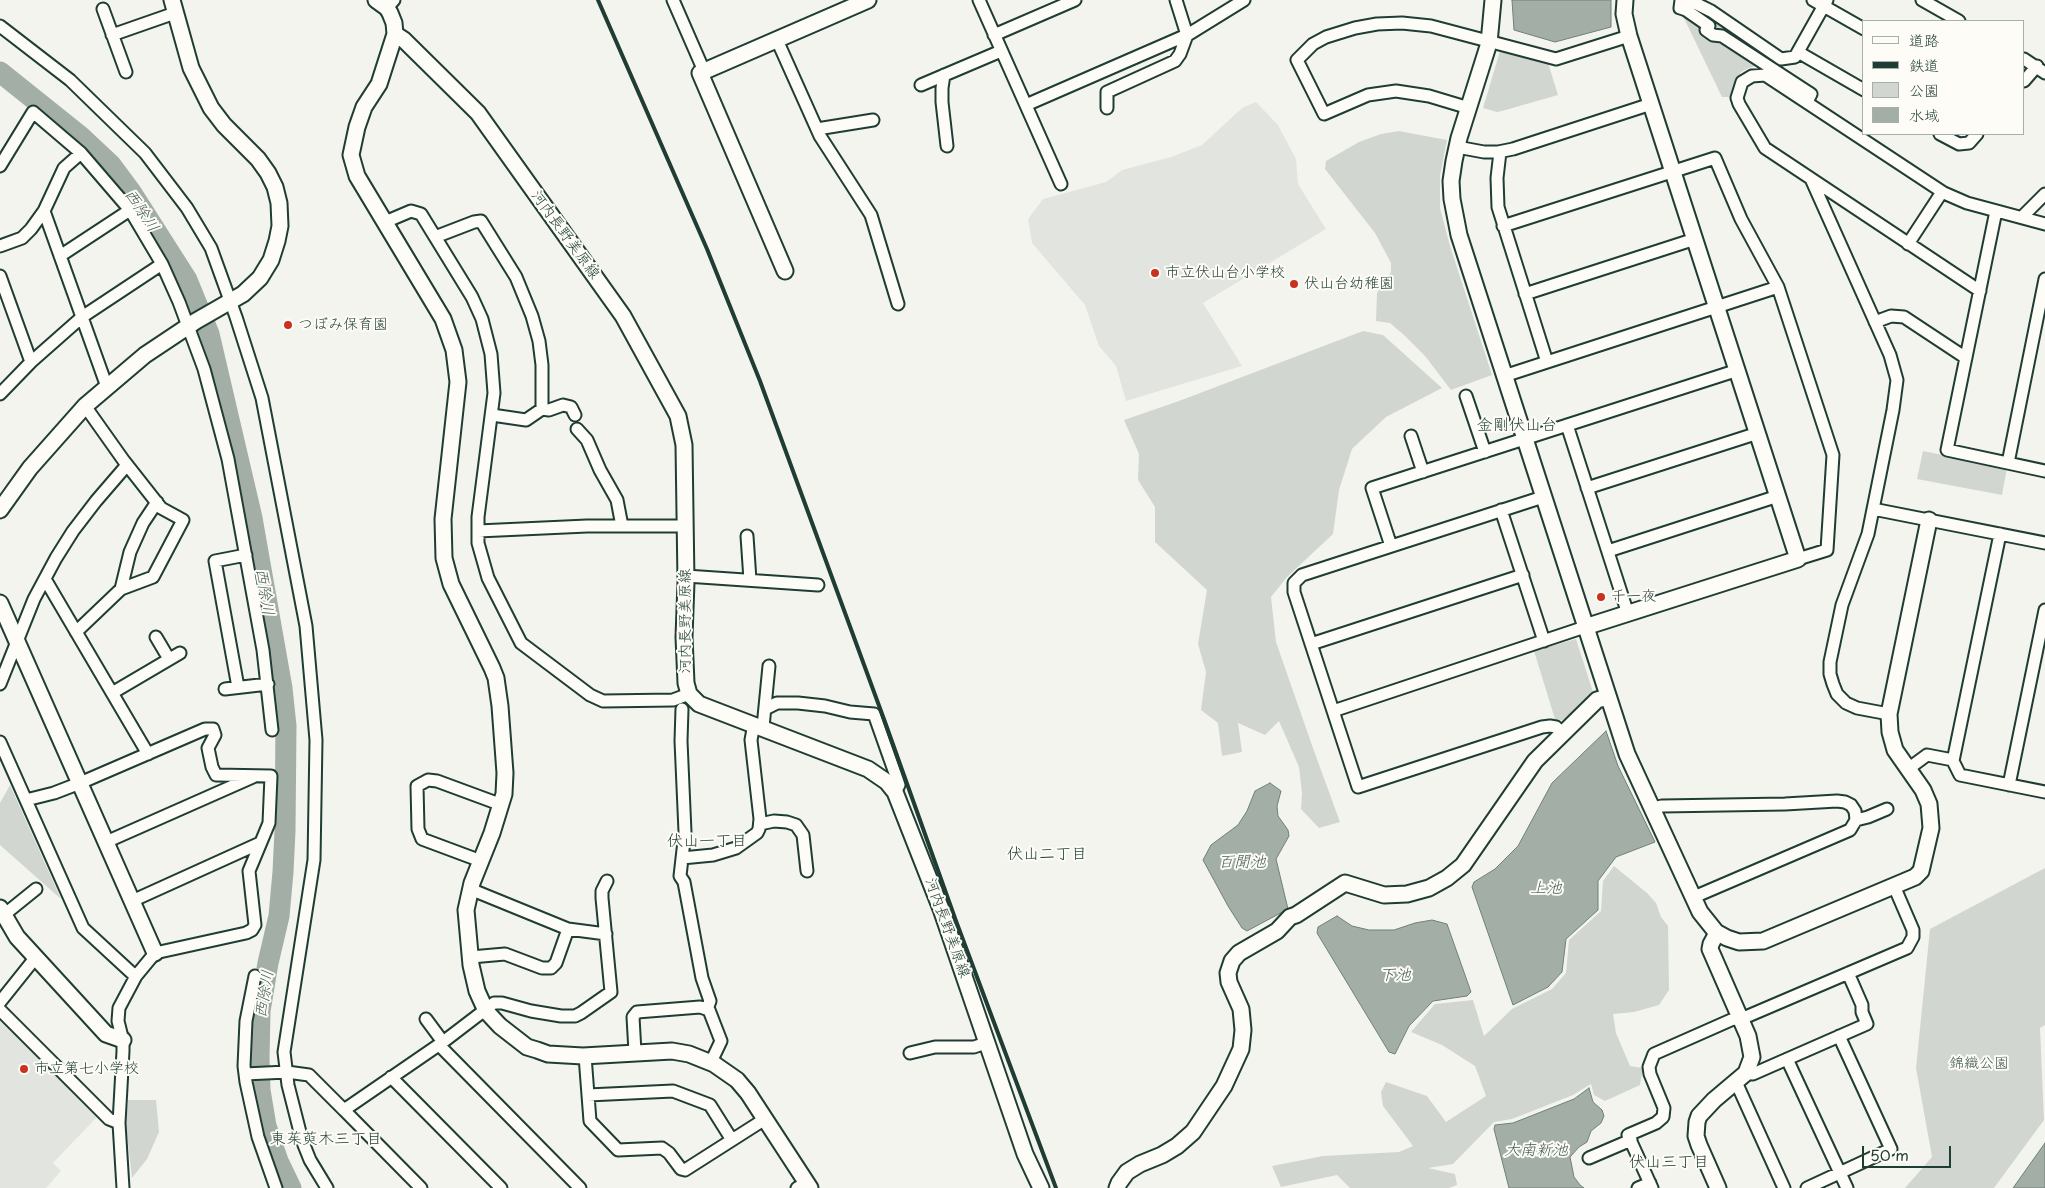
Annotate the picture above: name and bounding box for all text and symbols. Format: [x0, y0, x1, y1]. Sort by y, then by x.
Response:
legend [1862, 20, 2025, 135]
text: 道路 [1909, 28, 1939, 51]
text: 鉄道 [1909, 53, 1939, 76]
text: 公園 [1909, 78, 1939, 101]
text: 水域 [1909, 103, 1939, 126]
water label: 西除川 [120, 186, 162, 236]
street label: 河内長野美原線 [527, 187, 603, 283]
place label: 市立伏山台小学校 [1165, 264, 1285, 282]
marker: 市立伏山台小学校 [1149, 267, 1161, 279]
place label: 伏山台幼稚園 [1304, 275, 1394, 293]
marker: 伏山台幼稚園 [1288, 278, 1300, 290]
place label: つぼみ保育園 [298, 316, 388, 334]
marker: つぼみ保育園 [282, 319, 294, 331]
district label: 金剛伏山台 [1477, 416, 1557, 436]
water label: 西除川 [251, 567, 277, 617]
street label: 河内長野美原線 [677, 569, 695, 673]
place label: 千一夜 [1611, 588, 1656, 606]
marker: 千一夜 [1595, 591, 1607, 603]
district label: 伏山一丁目 [667, 832, 747, 852]
district label: 伏山二丁目 [1007, 845, 1087, 865]
water label: 百聞池 [1218, 853, 1266, 873]
street label: 河内長野美原線 [921, 876, 973, 980]
water label: 上池 [1530, 879, 1562, 899]
water label: 下池 [1379, 966, 1411, 986]
water label: 西除川 [252, 969, 278, 1019]
park label: 錦織公園 [1949, 1055, 2009, 1073]
place label: 市立第七小学校 [34, 1060, 139, 1078]
marker: 市立第七小学校 [18, 1063, 30, 1075]
district label: 東茱萸木三丁目 [270, 1130, 382, 1150]
scale bar [1865, 1136, 1954, 1168]
water label: 大南新池 [1504, 1141, 1568, 1161]
text: 50 m [1870, 1143, 1909, 1166]
district label: 伏山三丁目 [1629, 1153, 1709, 1173]

